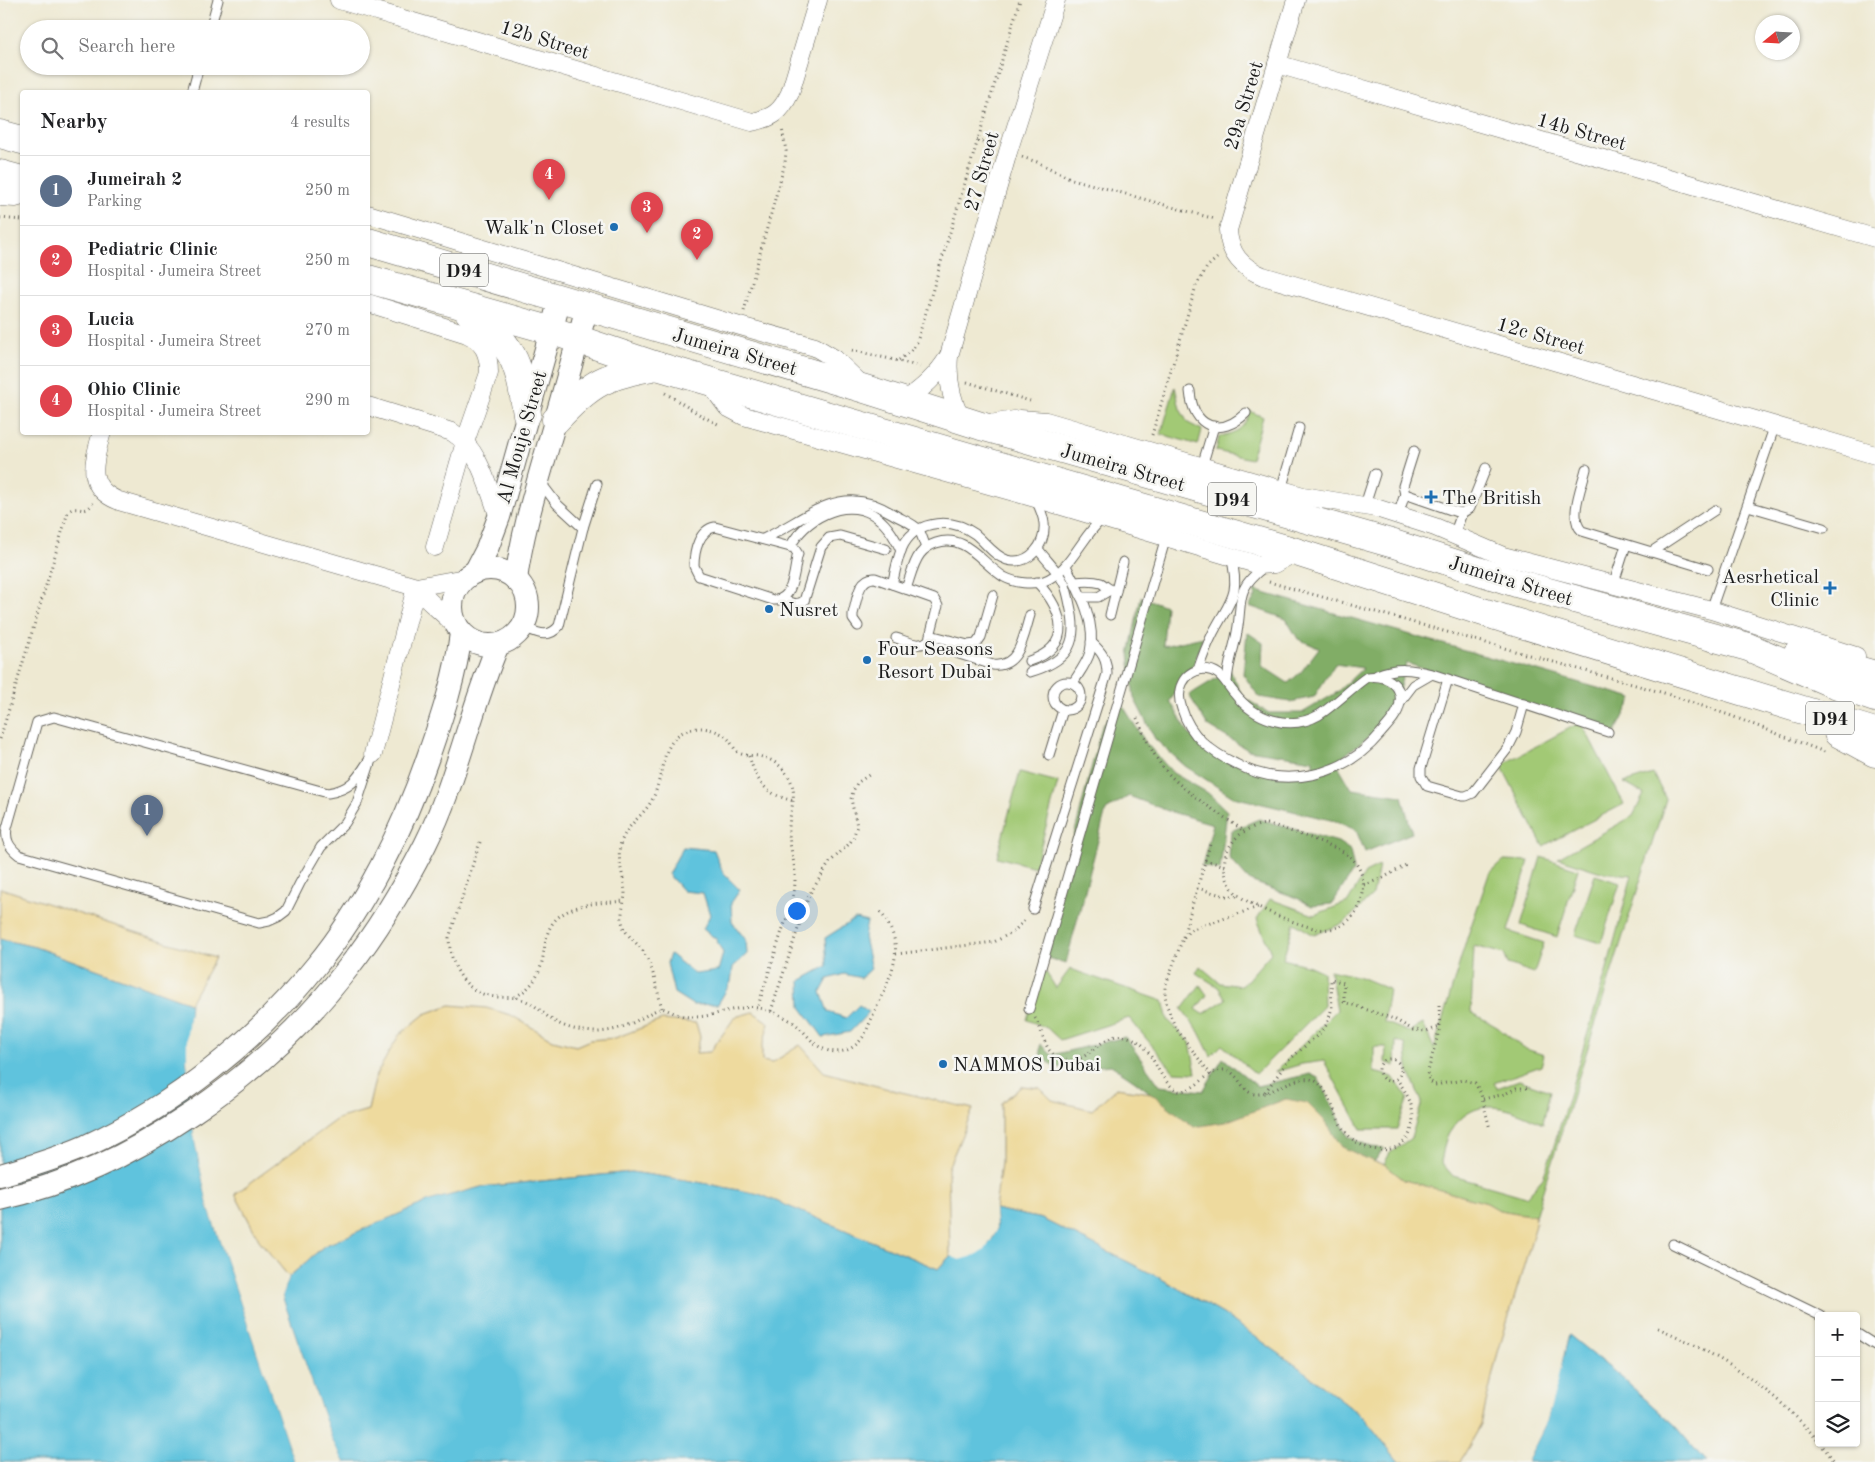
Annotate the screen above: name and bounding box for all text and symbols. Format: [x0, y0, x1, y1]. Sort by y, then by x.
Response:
north arrow [1755, 15, 1800, 60]
street label: 12b Street [497, 18, 591, 64]
search box [20, 20, 370, 75]
icon: search [38, 34, 66, 62]
text: Search here [78, 38, 175, 57]
street label: 29a Street [1222, 59, 1268, 152]
street label: 14b Street [1534, 111, 1628, 155]
text: Nearby [40, 112, 108, 133]
text: 4 results [290, 115, 350, 131]
street label: 27 Street [962, 129, 1004, 214]
pin: 4 [533, 159, 565, 200]
text: Jumeirah 2 [87, 171, 182, 190]
text: 1 [51, 183, 61, 199]
text: 250 m [305, 183, 350, 199]
pin: 3 [631, 192, 663, 233]
text: Parking [87, 194, 142, 210]
place label: Walk'n Closet [484, 219, 604, 239]
pin: 2 [681, 219, 713, 260]
marker: Walk'n Closet [608, 221, 620, 233]
text: Pediatric Clinic [87, 241, 218, 260]
text: 2 [51, 253, 61, 269]
text: 250 m [305, 253, 350, 269]
road number: D94 [440, 254, 488, 286]
text: Hospital · Jumeira Street [87, 264, 261, 280]
text: Lucia [87, 311, 134, 330]
street label: 12c Street [1494, 315, 1587, 359]
text: 3 [51, 323, 61, 339]
text: 270 m [305, 323, 350, 339]
street label: Jumeira Street [670, 326, 799, 380]
text: Hospital · Jumeira Street [87, 334, 261, 350]
street label: Al Mouje Street [494, 369, 552, 507]
text: Ohio Clinic [87, 381, 181, 400]
text: 4 [51, 393, 61, 409]
text: 290 m [305, 393, 350, 409]
text: Hospital · Jumeira Street [87, 404, 261, 420]
street label: Jumeira Street [1058, 442, 1187, 496]
road number: D94 [1208, 482, 1256, 516]
place label: The British [1442, 489, 1541, 509]
marker: The British [1424, 490, 1438, 504]
street label: Jumeira Street [1446, 554, 1575, 610]
place label: Aesrhetical Clinic [1721, 568, 1819, 611]
marker: Aesrhetical Clinic [1823, 581, 1837, 595]
place label: Nusret [779, 601, 838, 621]
marker: Nusret [763, 603, 775, 615]
place label: Four Seasons Resort Dubai [877, 640, 993, 683]
marker: Four Seasons Resort Dubai [861, 654, 873, 666]
road number: D94 [1806, 701, 1854, 734]
pin: 1 [131, 795, 163, 836]
your location [784, 898, 810, 924]
place label: NAMMOS Dubai [953, 1056, 1100, 1076]
marker: NAMMOS Dubai [937, 1058, 949, 1070]
map controls [1815, 1312, 1860, 1447]
button: + [1815, 1312, 1860, 1357]
button: − [1815, 1357, 1860, 1402]
button: layers [1815, 1402, 1860, 1447]

